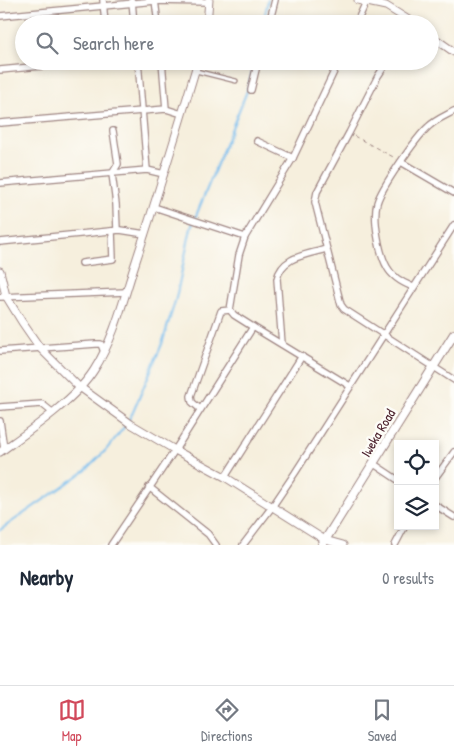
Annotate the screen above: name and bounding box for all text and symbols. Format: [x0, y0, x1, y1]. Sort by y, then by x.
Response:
search box [15, 15, 439, 70]
icon: search [33, 29, 61, 57]
text: Search here [73, 30, 154, 56]
street label: Iweka Road [356, 405, 400, 460]
map controls [394, 440, 439, 530]
button: locate [394, 440, 439, 485]
button: layers [394, 485, 439, 530]
text: Nearby [20, 563, 73, 592]
text: 0 results [382, 567, 434, 589]
tab: Map [58, 696, 86, 745]
tab: Directions [201, 696, 252, 745]
tab: Saved [368, 696, 396, 745]

